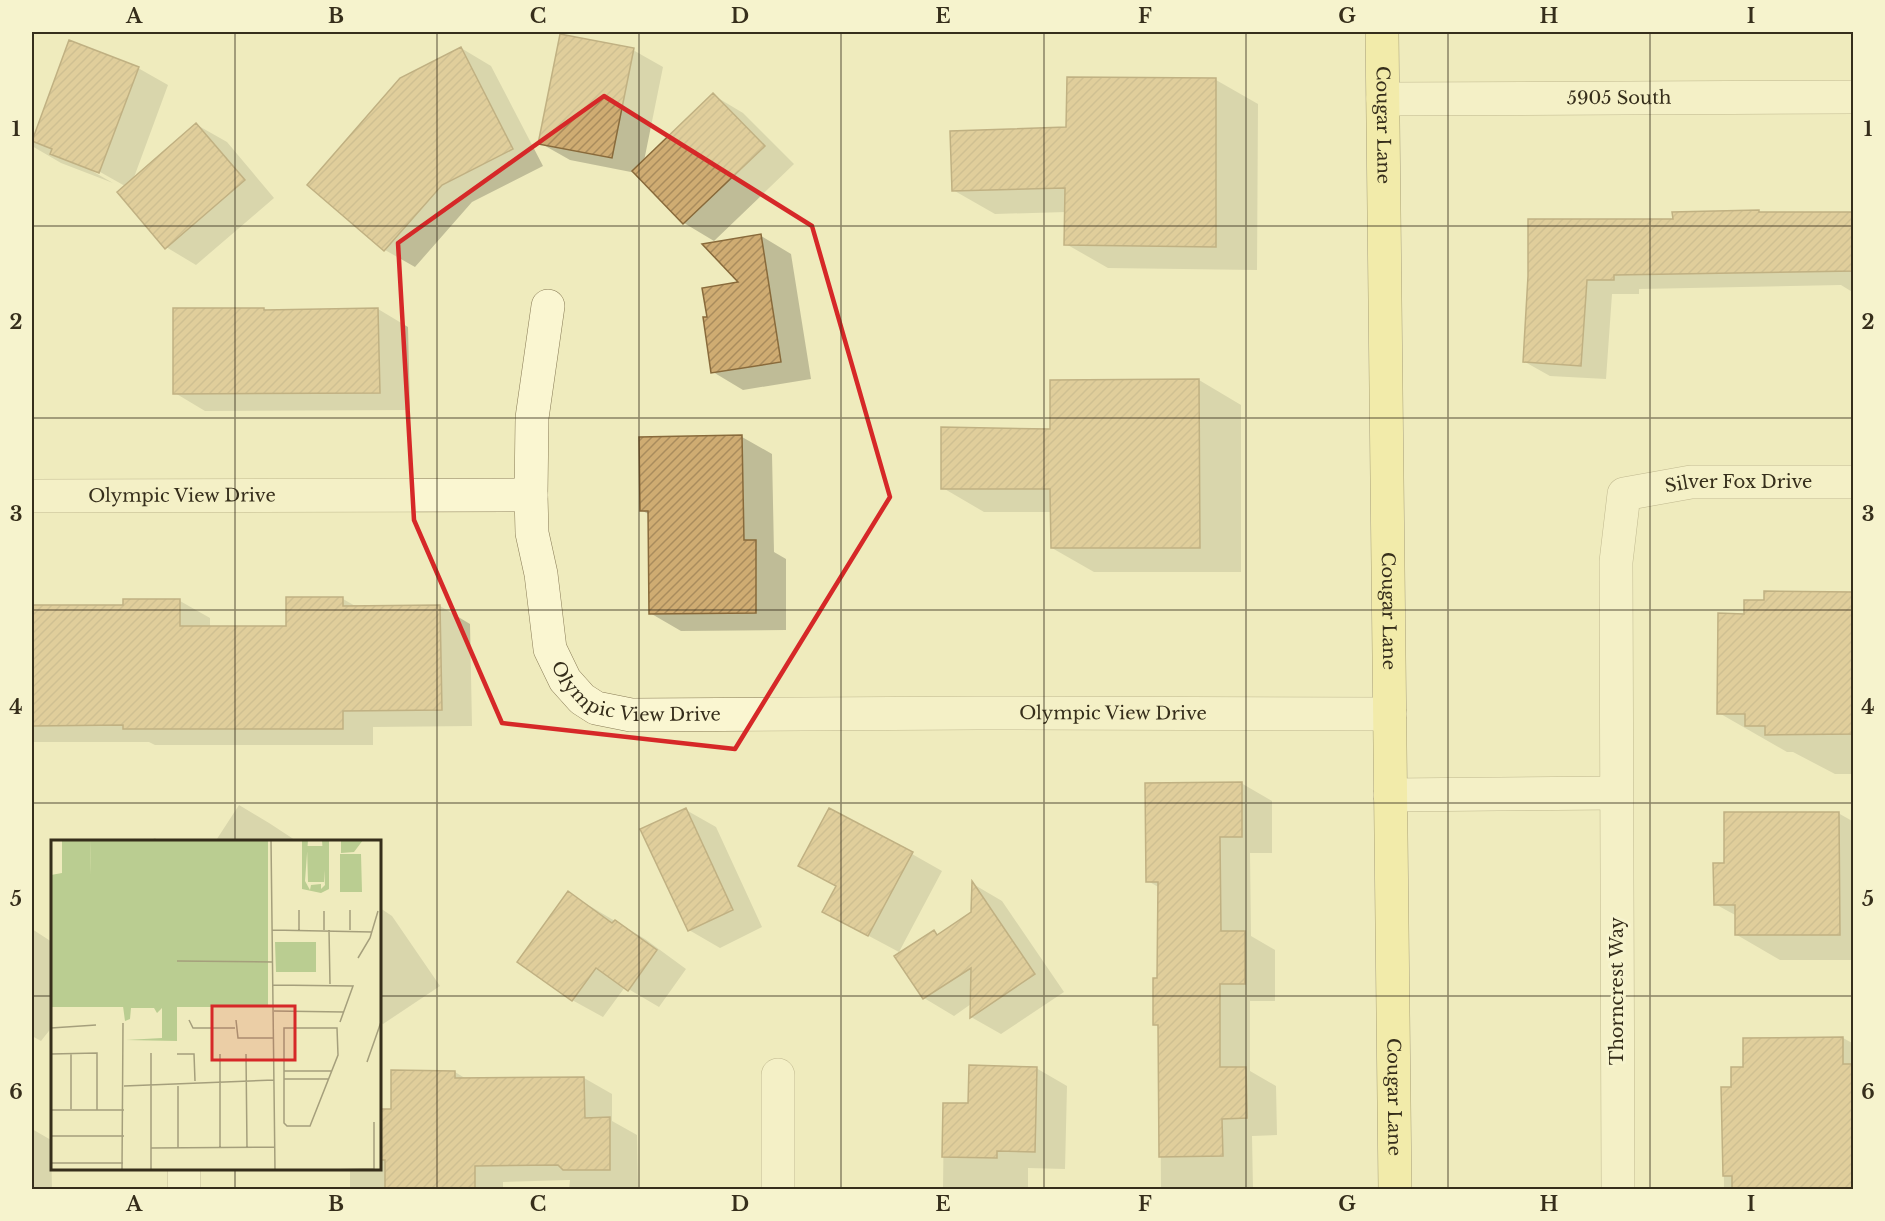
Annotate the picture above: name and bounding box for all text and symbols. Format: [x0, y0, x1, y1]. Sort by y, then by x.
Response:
text: A [125, 4, 143, 28]
text: B [328, 4, 344, 28]
text: C [530, 4, 546, 28]
text: D [731, 4, 749, 28]
text: E [935, 4, 951, 28]
text: F [1138, 4, 1152, 28]
text: G [1338, 4, 1356, 28]
text: H [1540, 4, 1559, 28]
text: I [1747, 4, 1755, 28]
street label: Cougar Lane [1371, 66, 1395, 184]
street label: 5905 South [1567, 87, 1671, 109]
text: 1 [12, 117, 21, 141]
text: 1 [1864, 117, 1873, 141]
text: 2 [9, 310, 23, 334]
text: 2 [1861, 310, 1875, 334]
street label: Silver Fox Drive [1663, 471, 1812, 497]
street label: Olympic View Drive [88, 485, 276, 507]
text: 3 [10, 502, 22, 526]
text: 3 [1862, 502, 1874, 526]
street label: Cougar Lane [1377, 552, 1400, 670]
street label: Olympic View Drive [546, 657, 721, 726]
text: 4 [9, 695, 23, 719]
text: 4 [1861, 695, 1875, 719]
street label: Olympic View Drive [1019, 702, 1207, 725]
inset map [51, 840, 381, 1170]
text: 5 [10, 887, 22, 911]
text: 5 [1862, 887, 1874, 911]
street label: Thorncrest Way [1606, 916, 1628, 1065]
street label: Cougar Lane [1382, 1038, 1406, 1156]
text: 6 [9, 1080, 23, 1104]
text: 6 [1861, 1080, 1875, 1104]
text: A [125, 1192, 143, 1216]
text: B [328, 1192, 344, 1216]
text: C [530, 1192, 546, 1216]
text: D [731, 1192, 749, 1216]
text: E [935, 1192, 951, 1216]
text: F [1138, 1192, 1152, 1216]
text: G [1338, 1192, 1356, 1216]
text: H [1540, 1192, 1559, 1216]
text: I [1747, 1192, 1755, 1216]

